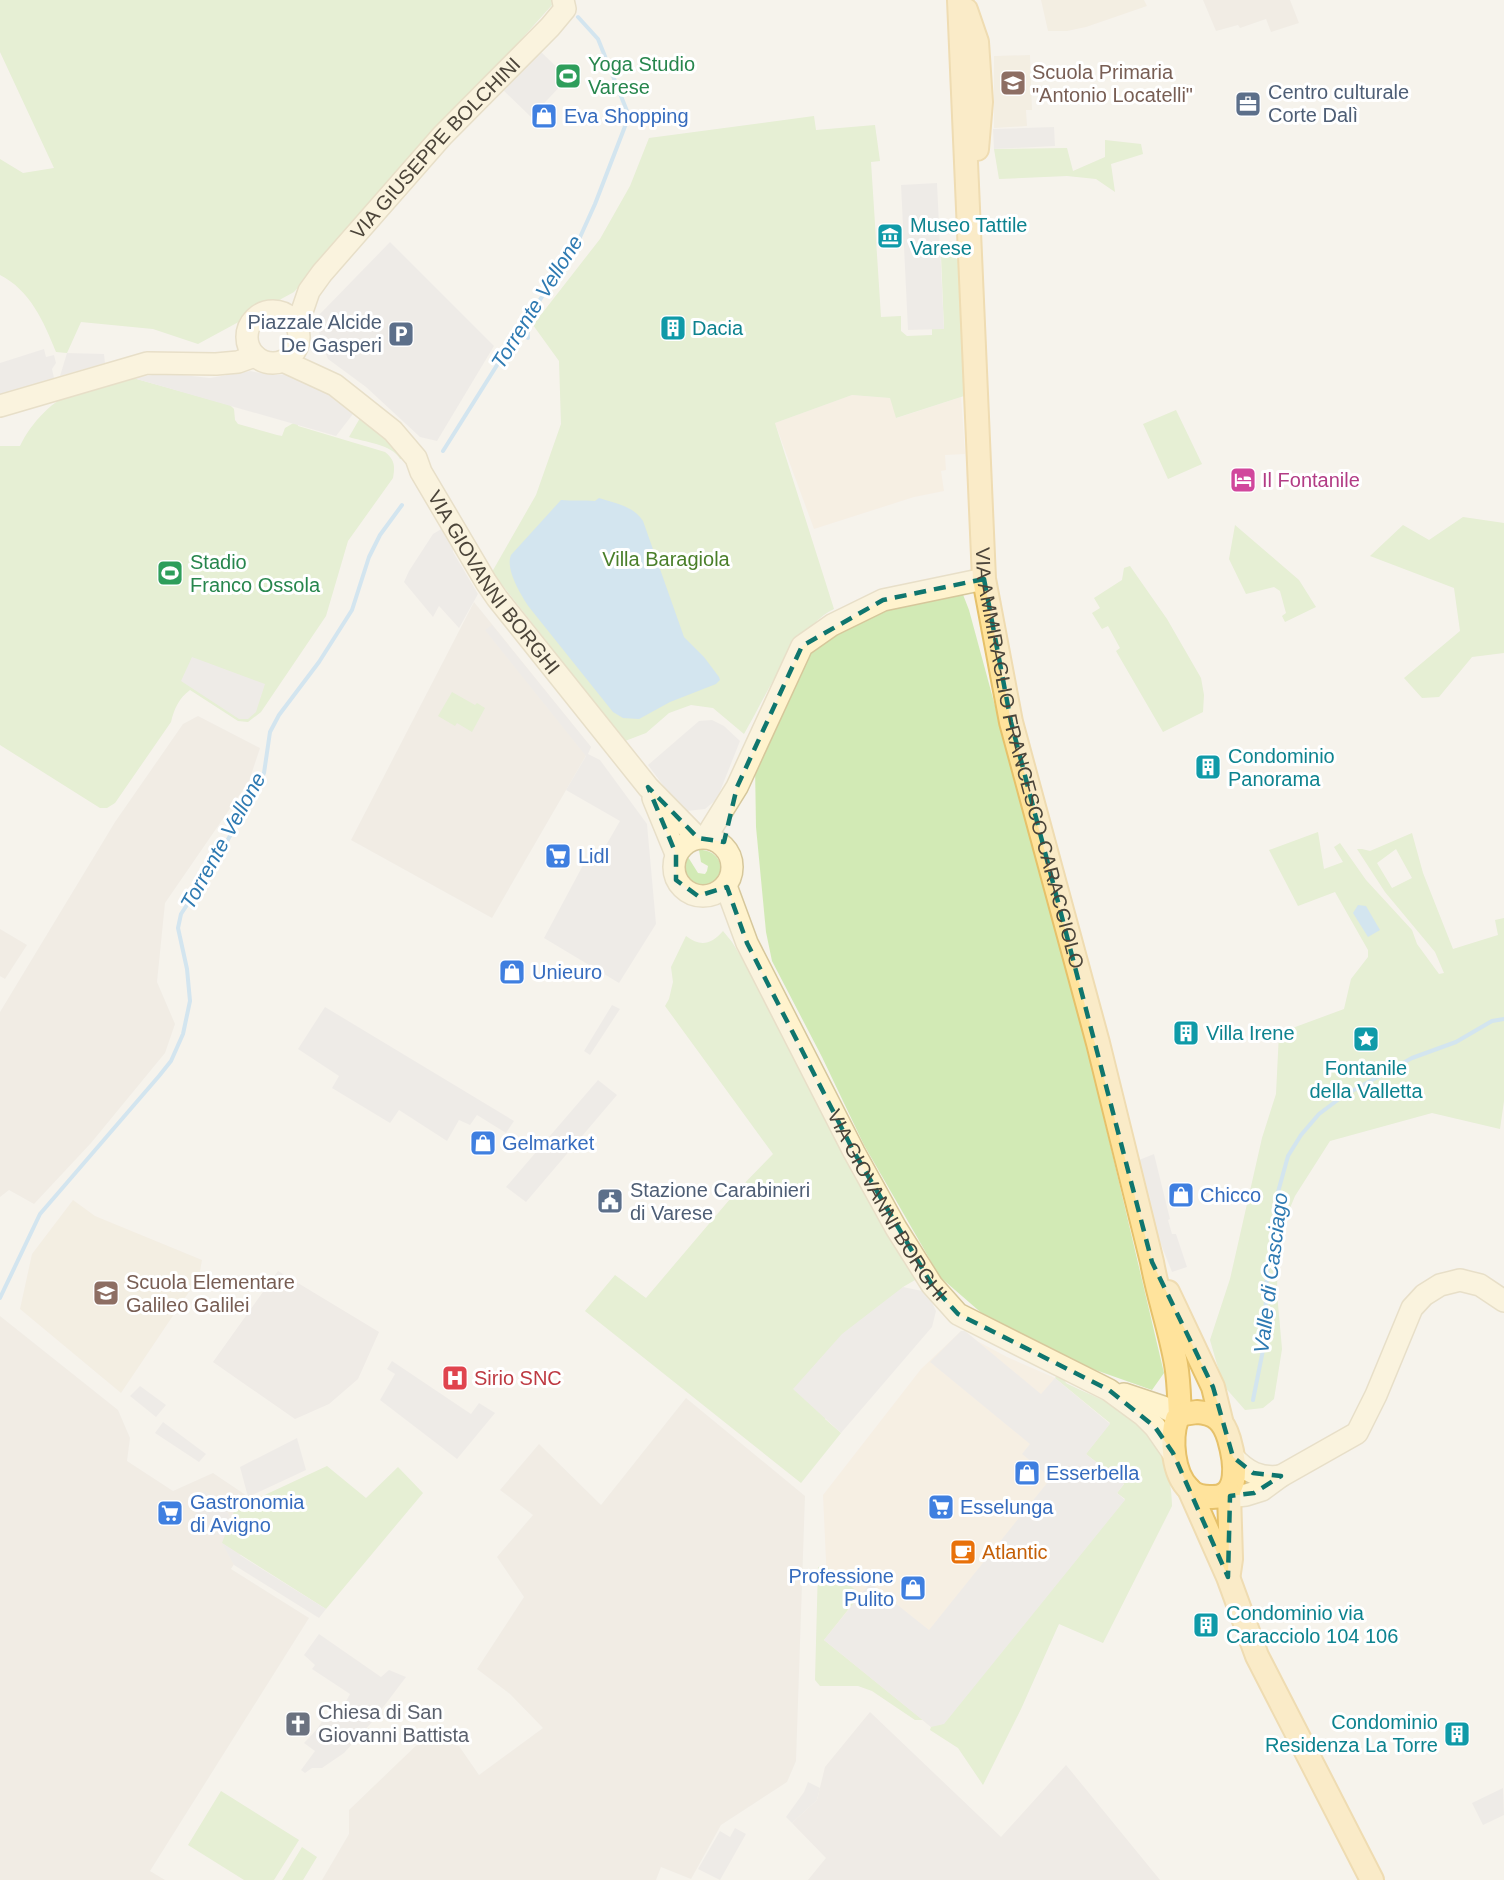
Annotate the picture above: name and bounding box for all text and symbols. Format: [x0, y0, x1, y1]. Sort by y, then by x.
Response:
street label: VIA GIUSEPPE BOLCHINI [346, 53, 525, 243]
place label: Yoga Studio Varese [588, 53, 695, 98]
sports icon: Yoga Studio Varese [553, 61, 583, 91]
place label: Scuola Primaria "Antonio Locatelli" [1032, 61, 1193, 106]
school or university icon: Scuola Primaria "Antonio Locatelli" [998, 68, 1028, 98]
place label: Centro culturale Corte Dalì [1268, 81, 1409, 126]
office icon: Centro culturale Corte Dalì [1233, 89, 1263, 119]
shop icon: Eva Shopping [529, 101, 559, 131]
place label: Eva Shopping [564, 105, 689, 127]
place label: Museo Tattile Varese [910, 214, 1027, 259]
museum icon: Museo Tattile Varese [875, 221, 905, 251]
water label: Torrente Vellone [486, 231, 587, 373]
place label: Piazzale Alcide De Gasperi [247, 311, 382, 356]
building icon: Dacia [658, 313, 688, 343]
place label: Dacia [692, 317, 744, 339]
parking icon: Piazzale Alcide De Gasperi [386, 319, 416, 349]
hotel icon: Il Fontanile [1228, 465, 1258, 495]
place label: Il Fontanile [1262, 469, 1360, 491]
street label: VIA GIOVANNI BORGHI [424, 487, 564, 678]
street label: VIA AMMIRAGLIO FRANCESCO CARACCIOLO [972, 547, 1088, 971]
park label: Villa Baragiola [602, 548, 731, 570]
place label: Stadio Franco Ossola [190, 551, 321, 596]
sports icon: Stadio Franco Ossola [155, 558, 185, 588]
place label: Condominio Panorama [1228, 745, 1335, 790]
building icon: Condominio Panorama [1193, 752, 1223, 782]
water label: Torrente Vellone [176, 768, 270, 913]
supermarket icon: Lidl [543, 841, 573, 871]
place label: Lidl [578, 845, 609, 867]
shop icon: Unieuro [497, 957, 527, 987]
place label: Unieuro [532, 961, 602, 983]
building icon: Villa Irene [1171, 1018, 1201, 1048]
place label: Villa Irene [1206, 1022, 1295, 1044]
place icon: Fontanile della Valletta [1351, 1024, 1381, 1054]
place label: Fontanile della Valletta [1309, 1057, 1423, 1102]
street label: VIA GIOVANNI BORGHI [823, 1106, 952, 1305]
shop icon: Gelmarket [468, 1128, 498, 1158]
place label: Gelmarket [502, 1132, 595, 1154]
place label: Stazione Carabinieri di Varese [630, 1179, 810, 1224]
shop icon: Chicco [1166, 1180, 1196, 1210]
place label: Chicco [1200, 1184, 1261, 1206]
public building icon: Stazione Carabinieri di Varese [595, 1186, 625, 1216]
water label: Valle di Casciago [1249, 1191, 1292, 1354]
place label: Scuola Elementare Galileo Galilei [126, 1271, 295, 1316]
school or university icon: Scuola Elementare Galileo Galilei [91, 1278, 121, 1308]
hospital icon: Sirio SNC [440, 1363, 470, 1393]
place label: Sirio SNC [474, 1367, 562, 1389]
shop icon: Esserbella [1012, 1458, 1042, 1488]
place label: Esserbella [1046, 1462, 1140, 1484]
place label: Gastronomia di Avigno [190, 1491, 305, 1536]
supermarket icon: Esselunga [926, 1492, 956, 1522]
place label: Esselunga [960, 1496, 1054, 1518]
supermarket icon: Gastronomia di Avigno [155, 1498, 185, 1528]
cafe icon: Atlantic [948, 1537, 978, 1567]
place label: Atlantic [982, 1541, 1048, 1563]
place label: Professione Pulito [788, 1565, 894, 1610]
shop icon: Professione Pulito [898, 1573, 928, 1603]
place label: Condominio via Caracciolo 104 106 [1226, 1602, 1398, 1647]
building icon: Condominio via Caracciolo 104 106 [1191, 1610, 1221, 1640]
place label: Chiesa di San Giovanni Battista [318, 1701, 470, 1746]
church icon: Chiesa di San Giovanni Battista [283, 1709, 313, 1739]
place label: Condominio Residenza La Torre [1265, 1711, 1438, 1756]
building icon: Condominio Residenza La Torre [1442, 1719, 1472, 1749]

